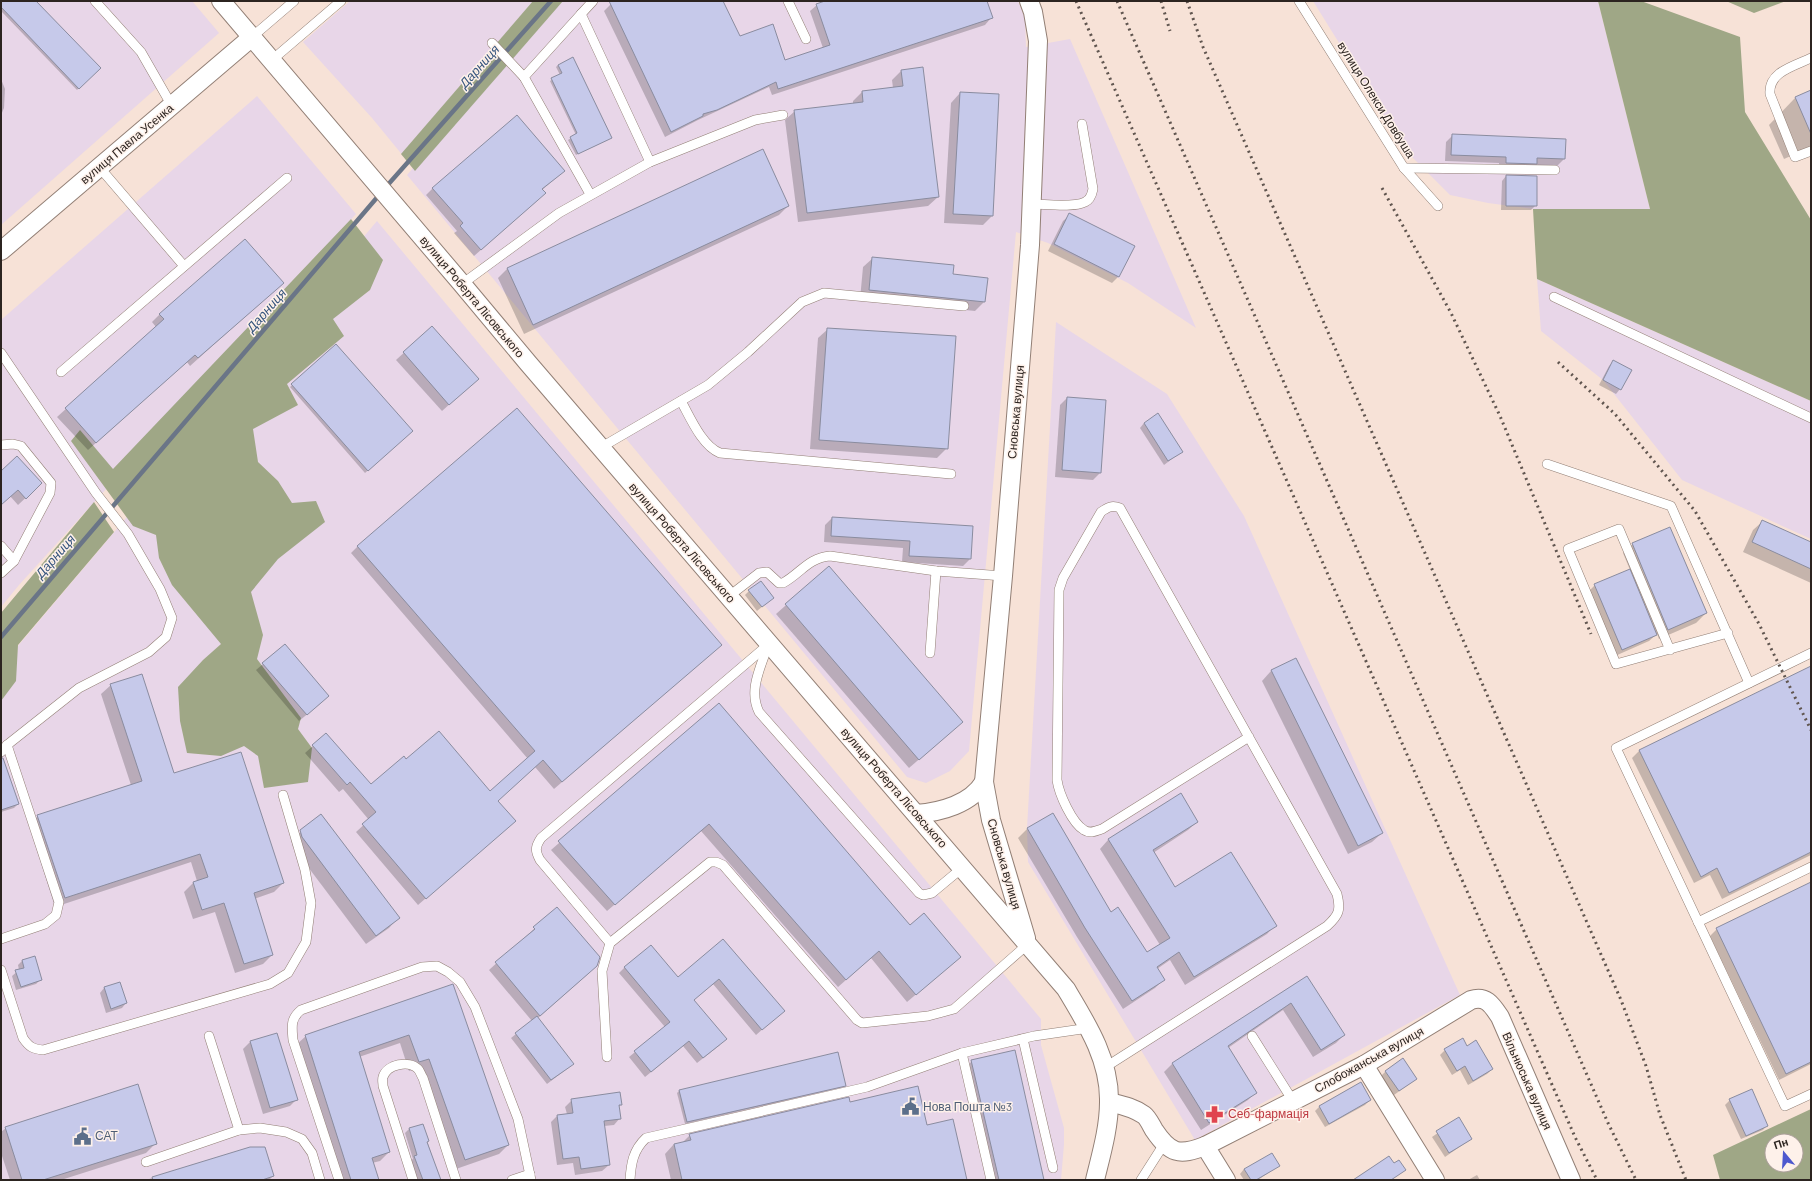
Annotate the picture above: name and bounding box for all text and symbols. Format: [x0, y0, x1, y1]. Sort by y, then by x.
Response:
street label: вулиця Олекси Довбуша [1334, 39, 1419, 161]
water label: Дарниця [454, 41, 503, 92]
street label: вулиця Павла Усенка [77, 100, 177, 187]
street label: вулиця Роберта Лісовського [417, 233, 528, 361]
water label: Дарниця [241, 285, 289, 337]
street label: Сновська вулиця [1004, 364, 1027, 459]
street label: вулиця Роберта Лісовського [626, 479, 739, 606]
water label: Дарниця [30, 531, 78, 583]
street label: вулиця Роберта Лісовського [838, 724, 951, 851]
street label: Сновська вулиця [984, 817, 1025, 911]
street label: Слобожанська вулиця [1311, 1023, 1426, 1096]
street label: Вільнюська вулиця [1499, 1030, 1556, 1132]
public building icon: Нова Пошта №3 [900, 1097, 920, 1117]
place label: Нова Пошта №3 [923, 1099, 1012, 1113]
pharmacy icon: Себ-фармація [1205, 1104, 1225, 1124]
place label: Себ-фармація [1228, 1106, 1309, 1121]
public building icon: САТ [72, 1126, 92, 1146]
place label: САТ [95, 1128, 118, 1142]
north arrow [1764, 1133, 1804, 1173]
text: Пн [1772, 1135, 1790, 1151]

